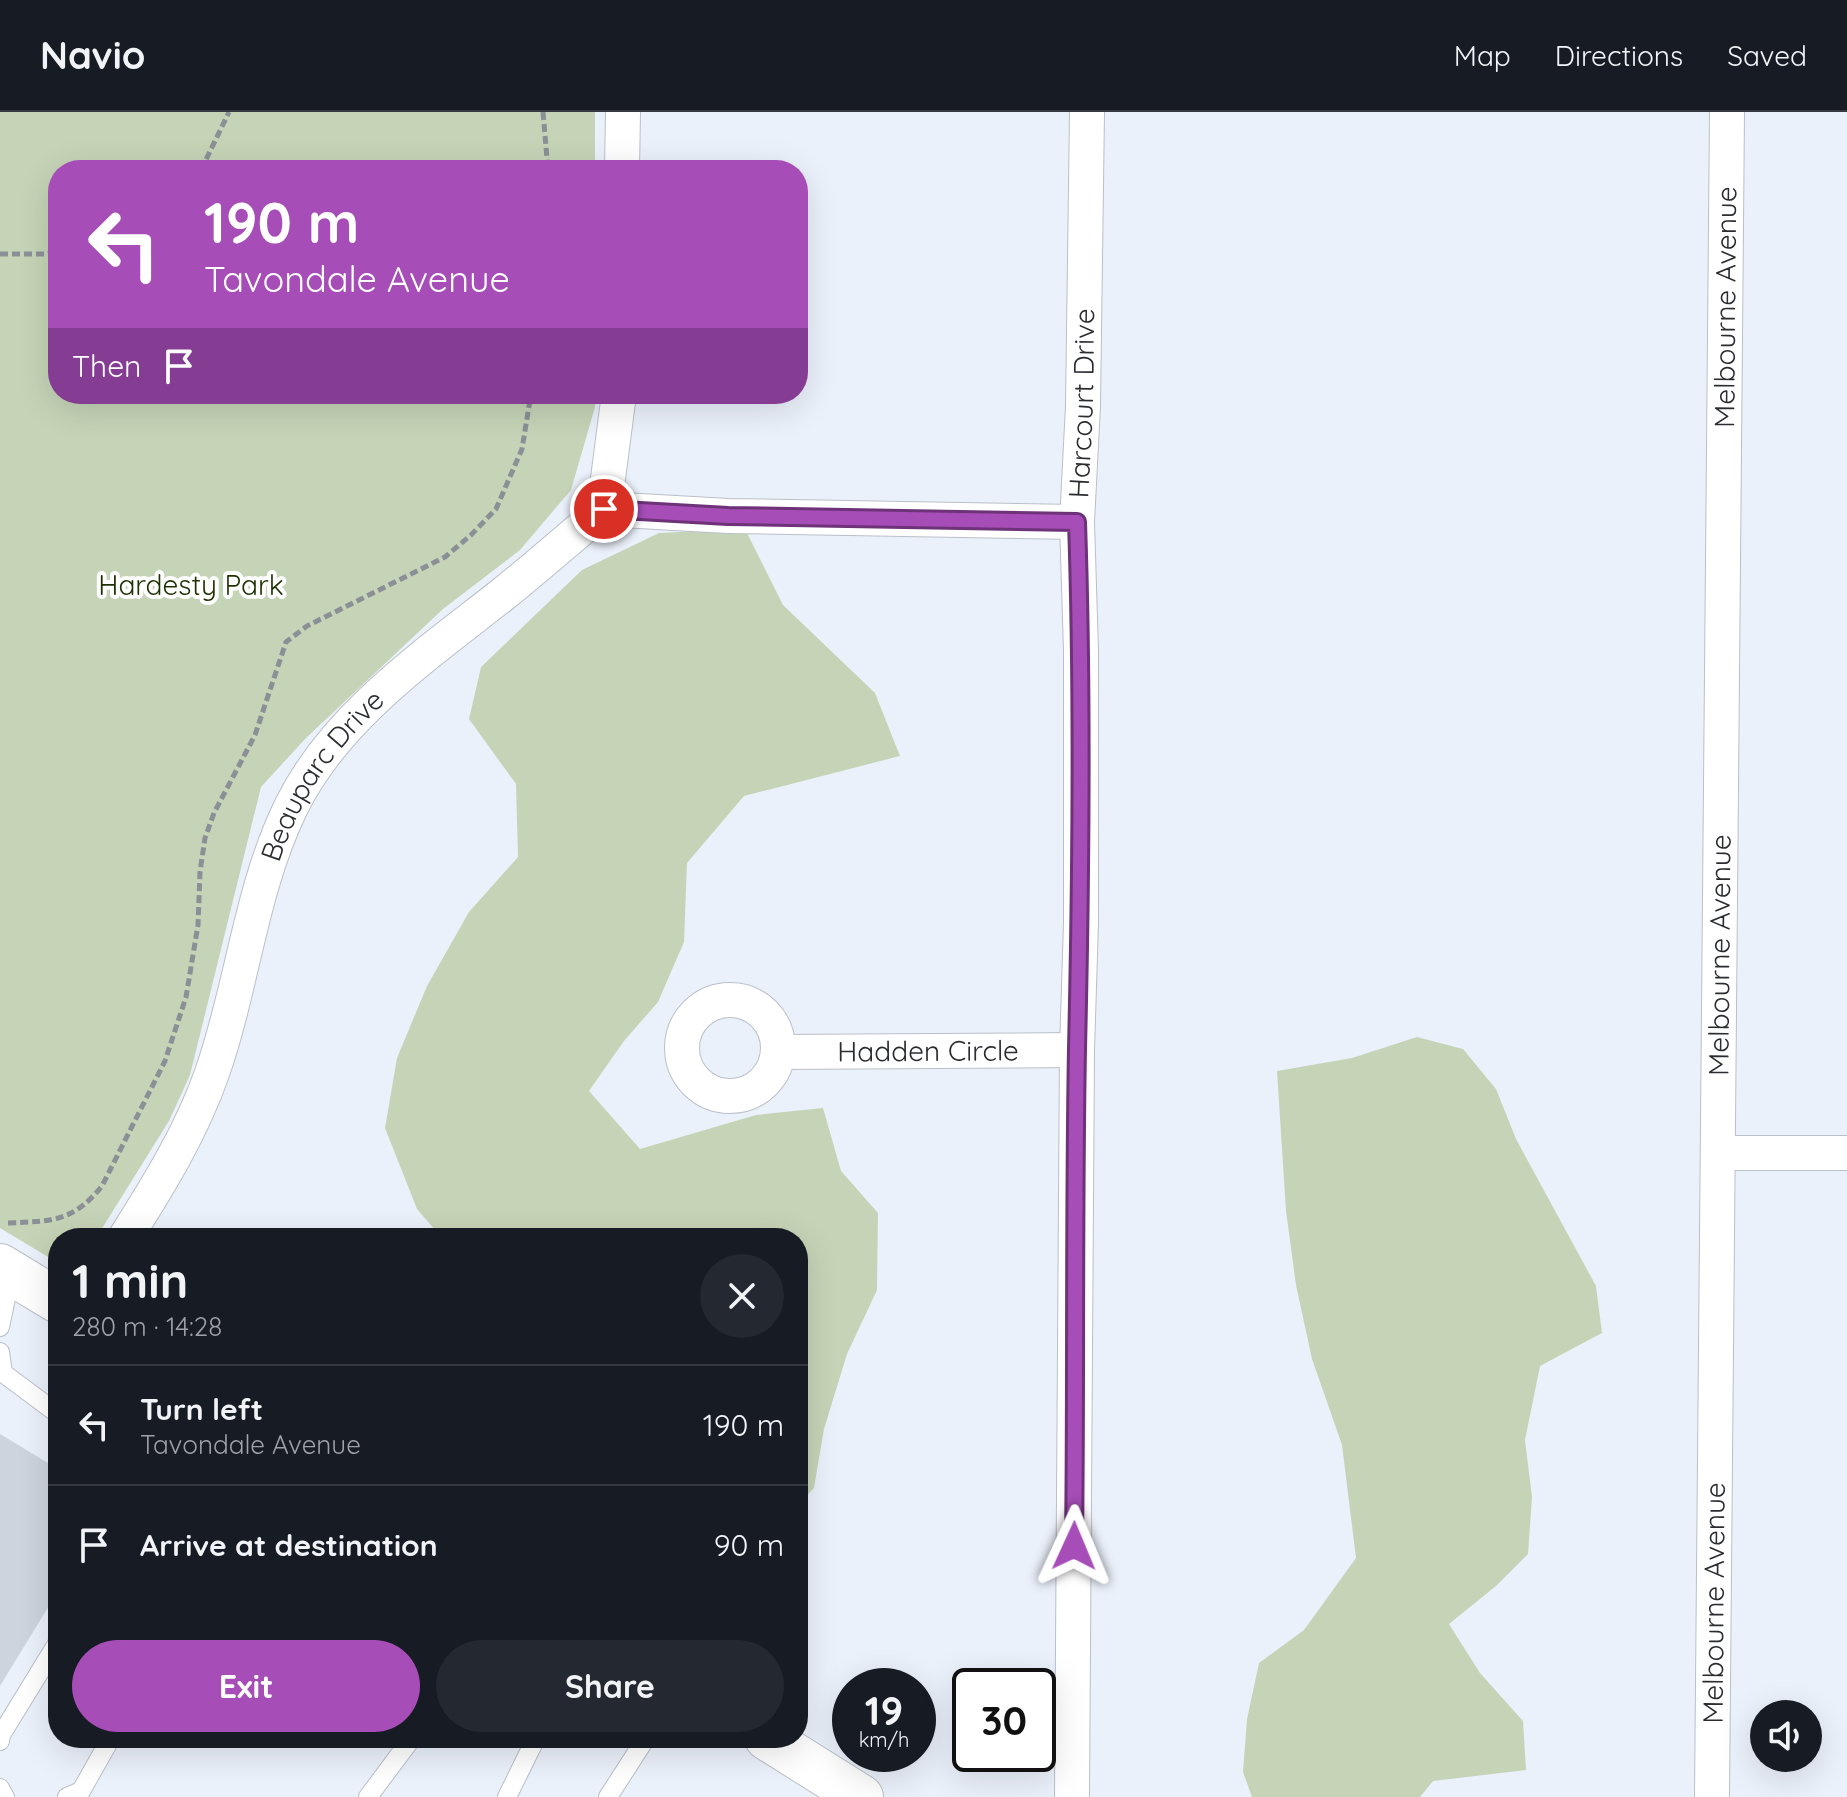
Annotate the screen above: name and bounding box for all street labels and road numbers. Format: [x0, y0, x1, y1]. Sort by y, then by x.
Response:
street label: Melbourne Avenue [1706, 186, 1743, 428]
street label: Harcourt Drive [1060, 308, 1101, 499]
street label: Beauparc Drive [252, 682, 391, 866]
street label: Melbourne Avenue [1700, 834, 1738, 1076]
street label: Hadden Circle [837, 1032, 1019, 1069]
street label: Melbourne Avenue [1695, 1482, 1732, 1724]

